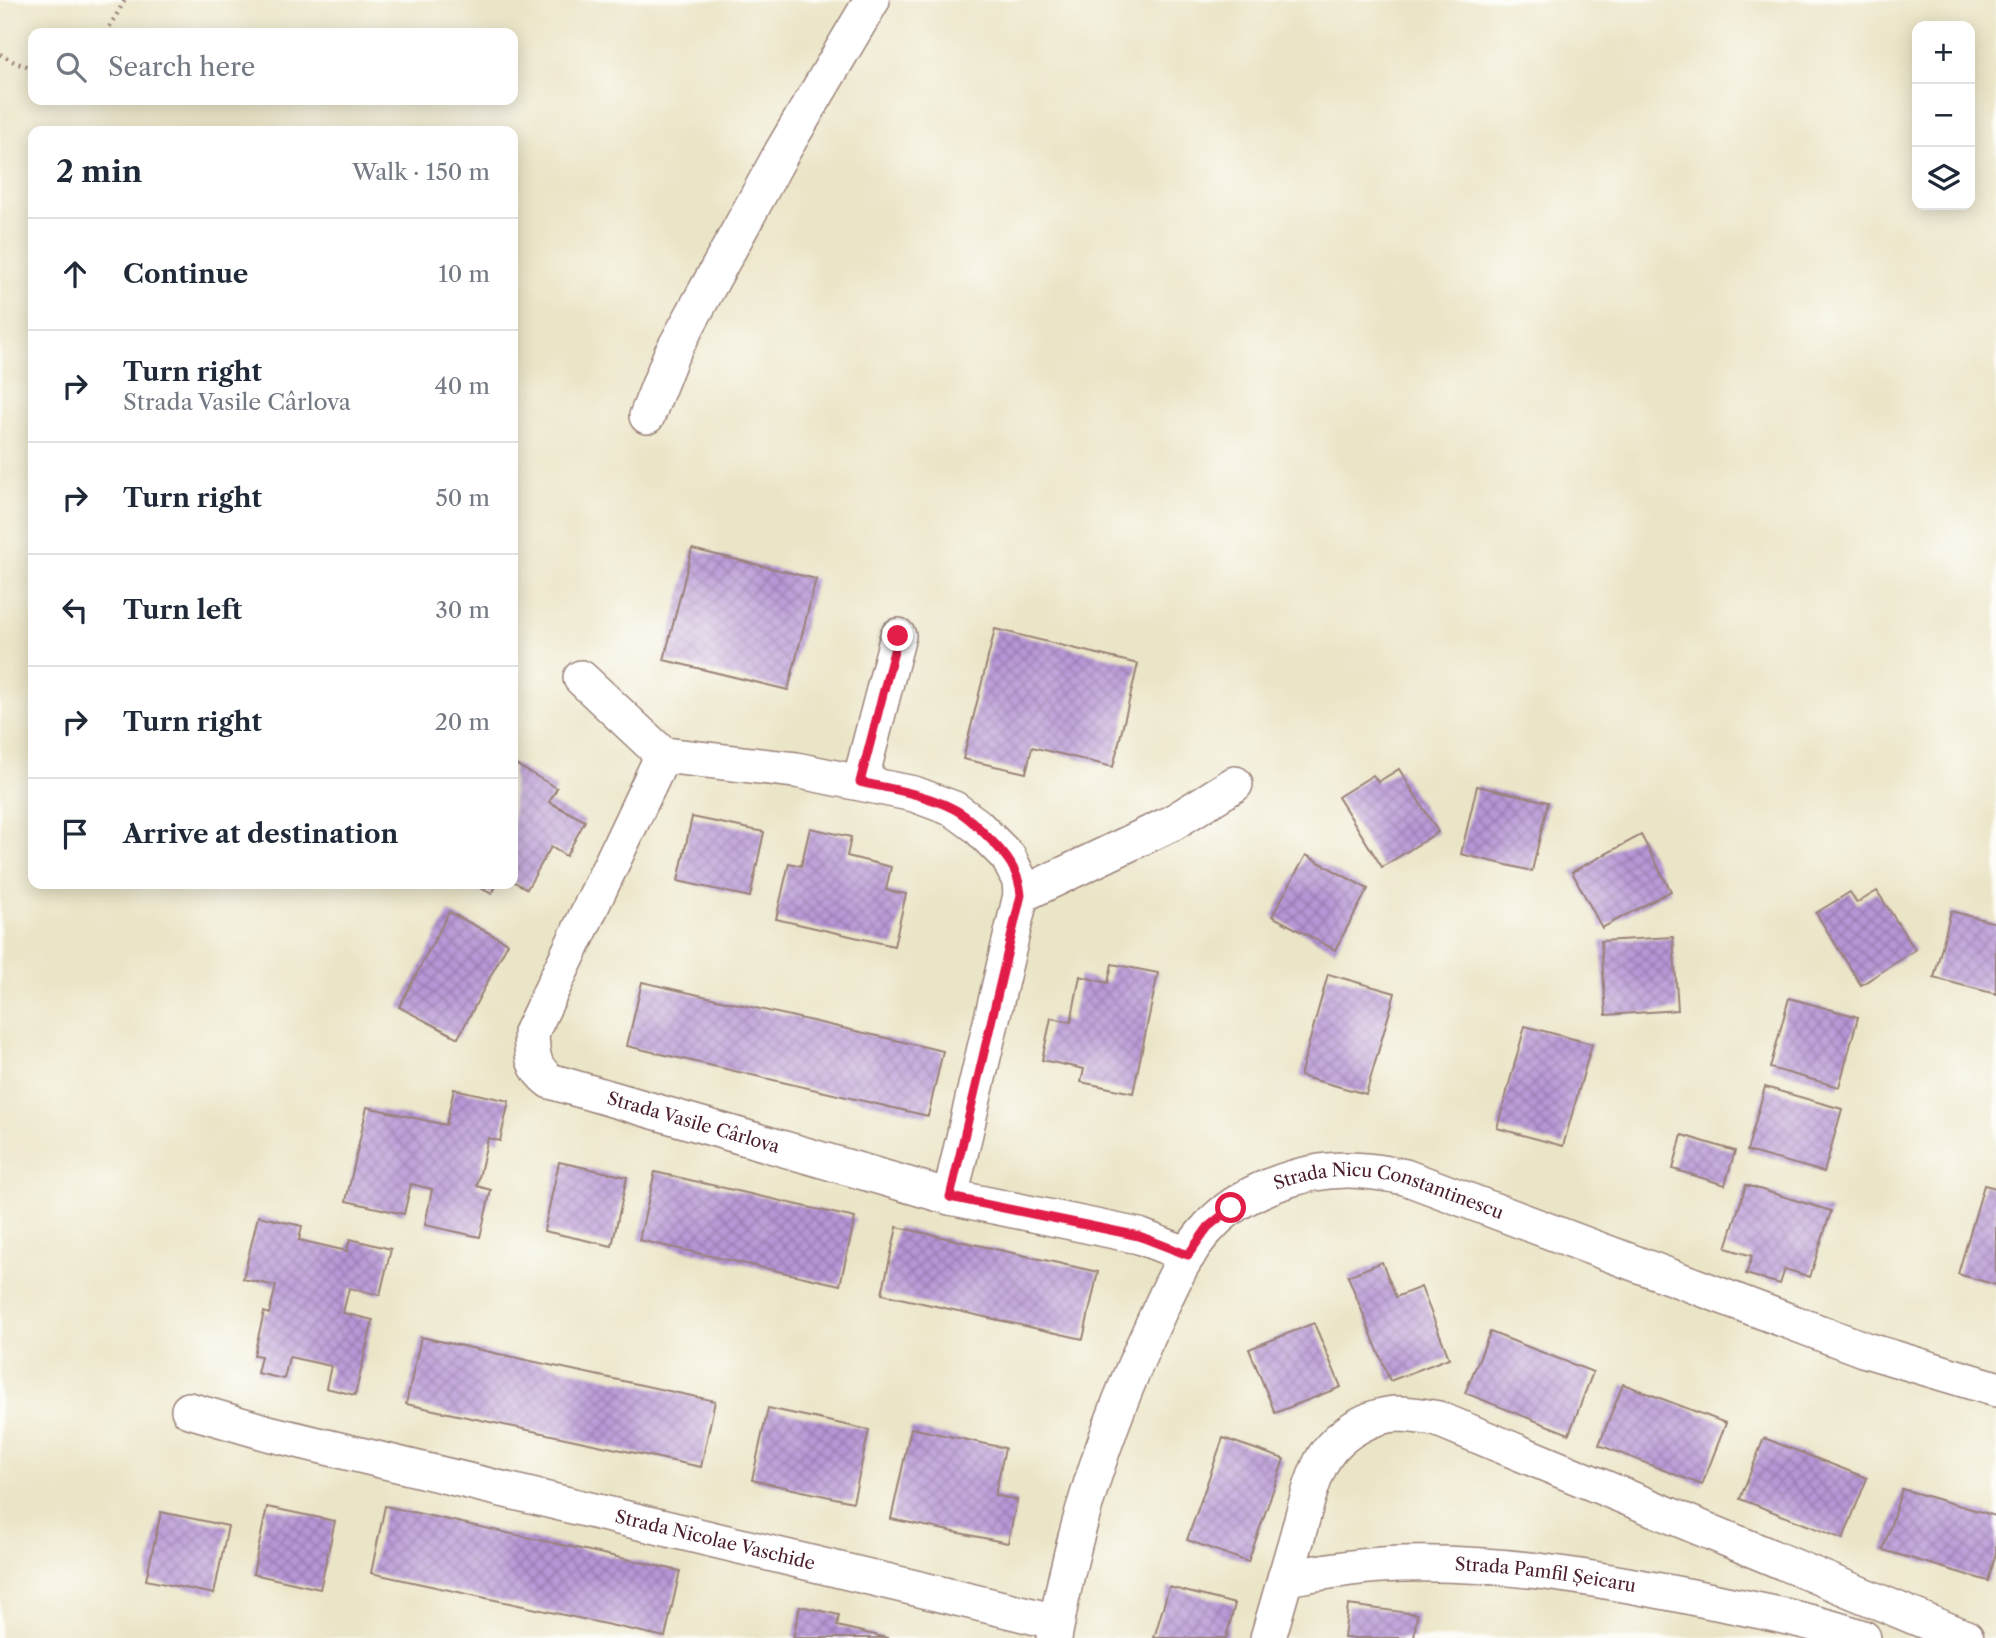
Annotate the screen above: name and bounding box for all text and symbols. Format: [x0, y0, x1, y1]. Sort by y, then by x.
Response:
map controls [1912, 21, 1975, 210]
button: + [1912, 21, 1975, 84]
search box [28, 28, 518, 105]
icon: search [52, 48, 90, 86]
text: Search here [108, 51, 255, 83]
button: − [1912, 84, 1975, 147]
button: layers [1912, 147, 1975, 210]
text: 2 min [56, 153, 142, 190]
text: Walk · 150 m [352, 158, 490, 186]
icon: ahead [56, 255, 94, 293]
text: Continue [123, 258, 248, 290]
text: 10 m [438, 260, 490, 288]
text: Turn right [123, 356, 262, 388]
icon: right [56, 367, 94, 405]
text: 40 m [435, 372, 490, 400]
text: Strada Vasile Cârlova [123, 388, 351, 416]
icon: right [56, 479, 94, 517]
text: Turn right [123, 482, 262, 514]
text: 50 m [435, 484, 490, 512]
icon: left [56, 591, 94, 629]
text: Turn left [123, 594, 242, 626]
text: 30 m [435, 596, 490, 624]
route end [882, 620, 913, 651]
icon: right [56, 703, 94, 741]
text: Turn right [123, 706, 262, 738]
text: 20 m [435, 708, 490, 736]
icon: arrive [56, 815, 94, 853]
text: Arrive at destination [123, 818, 398, 850]
street label: Strada Vasile Cârlova [605, 1087, 783, 1158]
street label: Strada Nicu Constantinescu [1270, 1159, 1507, 1224]
route start [1215, 1192, 1246, 1223]
street label: Strada Nicolae Vaschide [613, 1506, 817, 1575]
street label: Strada Pamfil Șeicaru [1454, 1553, 1638, 1597]

